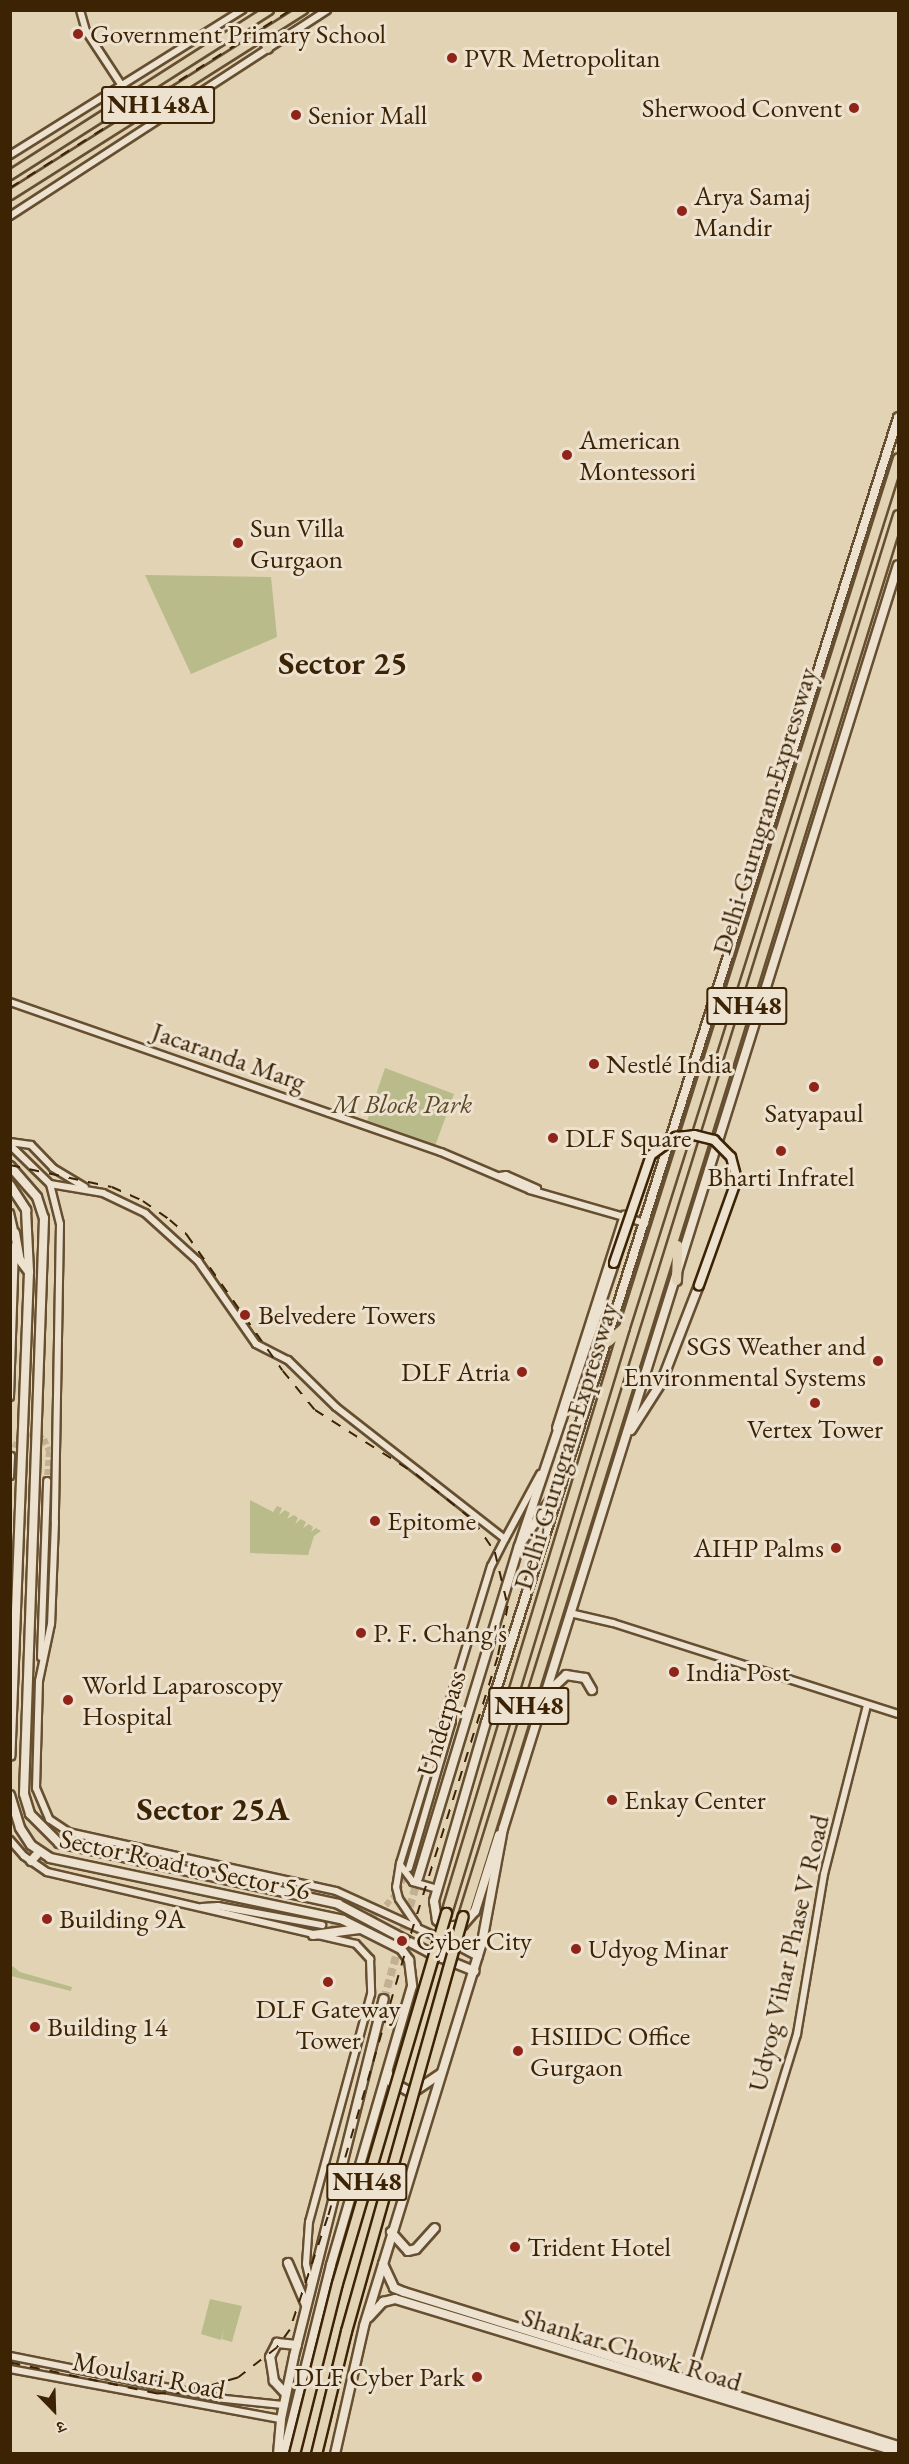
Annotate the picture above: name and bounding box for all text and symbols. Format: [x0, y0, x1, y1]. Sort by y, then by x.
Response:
place label: Government Primary School [90, 18, 386, 50]
marker: Government Primary School [71, 27, 85, 41]
place label: PVR Metropolitan [464, 42, 660, 74]
marker: PVR Metropolitan [445, 51, 459, 65]
road number: NH148A [101, 82, 215, 128]
place label: Sherwood Convent [642, 92, 842, 124]
place label: Senior Mall [308, 99, 427, 131]
marker: Sherwood Convent [847, 101, 861, 115]
marker: Senior Mall [289, 108, 303, 122]
place label: Arya Samaj Mandir [694, 179, 810, 242]
marker: Arya Samaj Mandir [675, 204, 689, 218]
place label: American Montessori [579, 423, 696, 486]
marker: American Montessori [560, 448, 574, 462]
place label: Sun Villa Gurgaon [250, 511, 344, 574]
marker: Sun Villa Gurgaon [231, 536, 245, 550]
district label: Sector 25 [278, 643, 408, 683]
street label: Delhi-Gurugram Expressway [705, 663, 823, 959]
road number: NH48 [705, 983, 789, 1029]
street label: Jacaranda Marg [148, 1015, 310, 1097]
place label: Nestlé India [606, 1048, 732, 1080]
marker: Nestlé India [587, 1057, 601, 1071]
marker: Satyapaul [807, 1080, 821, 1094]
park label: M Block Park [332, 1088, 472, 1120]
place label: Satyapaul [765, 1097, 863, 1129]
place label: DLF Square [565, 1122, 692, 1154]
marker: DLF Square [546, 1131, 560, 1145]
marker: Bharti Infratel [774, 1144, 788, 1158]
place label: Bharti Infratel [707, 1161, 855, 1193]
street label: Delhi-Gurugram Expressway [506, 1298, 624, 1594]
place label: Belvedere Towers [258, 1299, 436, 1331]
marker: Belvedere Towers [236, 1306, 254, 1324]
place label: SGS Weather and Environmental Systems [623, 1329, 866, 1392]
marker: SGS Weather and Environmental Systems [871, 1354, 885, 1368]
place label: DLF Atria [401, 1356, 510, 1388]
marker: DLF Atria [515, 1365, 529, 1379]
marker: Vertex Tower [808, 1396, 822, 1410]
place label: Vertex Tower [747, 1413, 883, 1445]
place label: Epitome [387, 1505, 476, 1537]
marker: Epitome [368, 1514, 382, 1528]
place label: AIHP Palms [693, 1532, 824, 1564]
marker: AIHP Palms [829, 1541, 843, 1555]
place label: P. F. Chang's [373, 1617, 507, 1649]
marker: P. F. Chang's [354, 1626, 368, 1640]
place label: India Post [686, 1656, 790, 1688]
marker: India Post [667, 1665, 681, 1679]
street label: Underpass [410, 1666, 472, 1780]
place label: World Laparoscopy Hospital [82, 1668, 283, 1731]
road number: NH48 [487, 1683, 571, 1729]
marker: World Laparoscopy Hospital [59, 1691, 77, 1709]
place label: Enkay Center [624, 1784, 766, 1816]
district label: Sector 25A [136, 1789, 290, 1829]
marker: Enkay Center [605, 1793, 619, 1807]
street label: Udyog Vihar Phase V Road [740, 1812, 836, 2094]
street label: Sector Road to Sector 56 [57, 1822, 313, 1906]
place label: Building 9A [59, 1903, 185, 1935]
marker: Building 9A [40, 1912, 54, 1926]
place label: Cyber City [416, 1925, 532, 1957]
marker: Cyber City [393, 1932, 411, 1950]
place label: Udyog Minar [588, 1933, 728, 1965]
marker: Udyog Minar [569, 1942, 583, 1956]
marker: DLF Gateway Tower [321, 1975, 335, 1989]
place label: DLF Gateway Tower [255, 1992, 401, 2055]
place label: Building 14 [47, 2011, 168, 2043]
place label: HSIIDC Office Gurgaon [530, 2019, 690, 2082]
marker: Building 14 [28, 2020, 42, 2034]
marker: HSIIDC Office Gurgaon [511, 2044, 525, 2058]
road number: NH48 [325, 2159, 409, 2205]
place label: Trident Hotel [527, 2231, 671, 2263]
marker: Trident Hotel [508, 2240, 522, 2254]
street label: Shankar Chowk Road [518, 2300, 746, 2398]
street label: Moulsari Road [70, 2344, 228, 2406]
place label: DLF Cyber Park [294, 2361, 465, 2393]
marker: DLF Cyber Park [470, 2370, 484, 2384]
north arrow [24, 2380, 84, 2440]
text: उ [53, 2416, 69, 2438]

